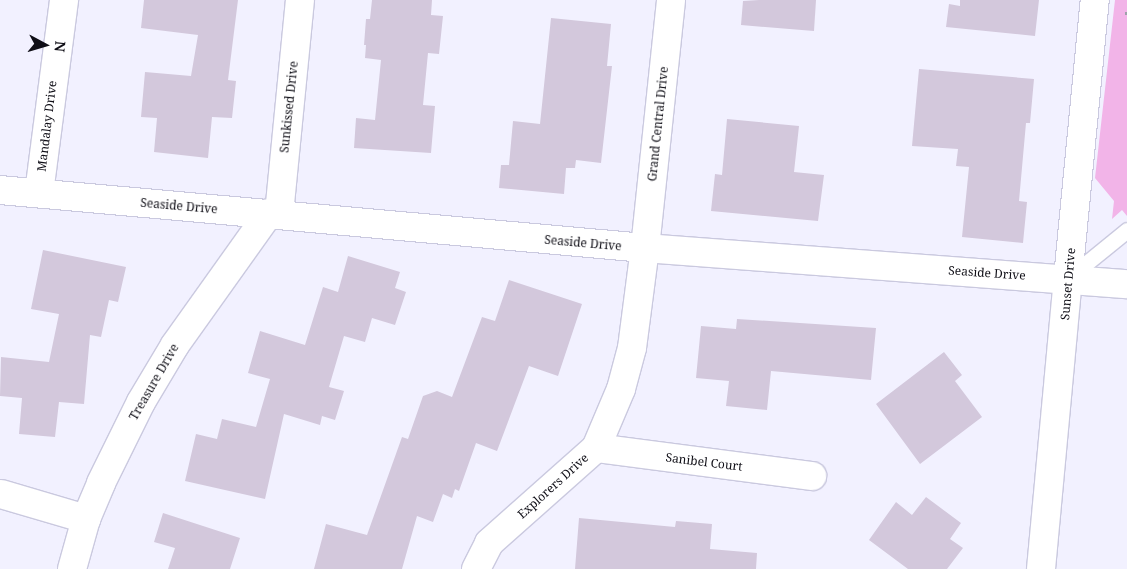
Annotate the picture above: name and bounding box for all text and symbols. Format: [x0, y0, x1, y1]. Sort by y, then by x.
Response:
north arrow [20, 20, 70, 70]
text: N [50, 40, 70, 53]
street label: Sunkissed Drive [277, 60, 301, 154]
street label: Grand Central Drive [645, 66, 671, 182]
street label: Mandalay Drive [34, 80, 60, 172]
street label: Seaside Drive [140, 195, 218, 217]
street label: Seaside Drive [544, 232, 622, 254]
street label: Sunset Drive [1058, 247, 1078, 321]
street label: Seaside Drive [948, 263, 1026, 283]
street label: Treasure Drive [126, 341, 182, 423]
street label: Explorers Drive [515, 450, 591, 522]
street label: Sanibel Court [665, 450, 743, 474]

